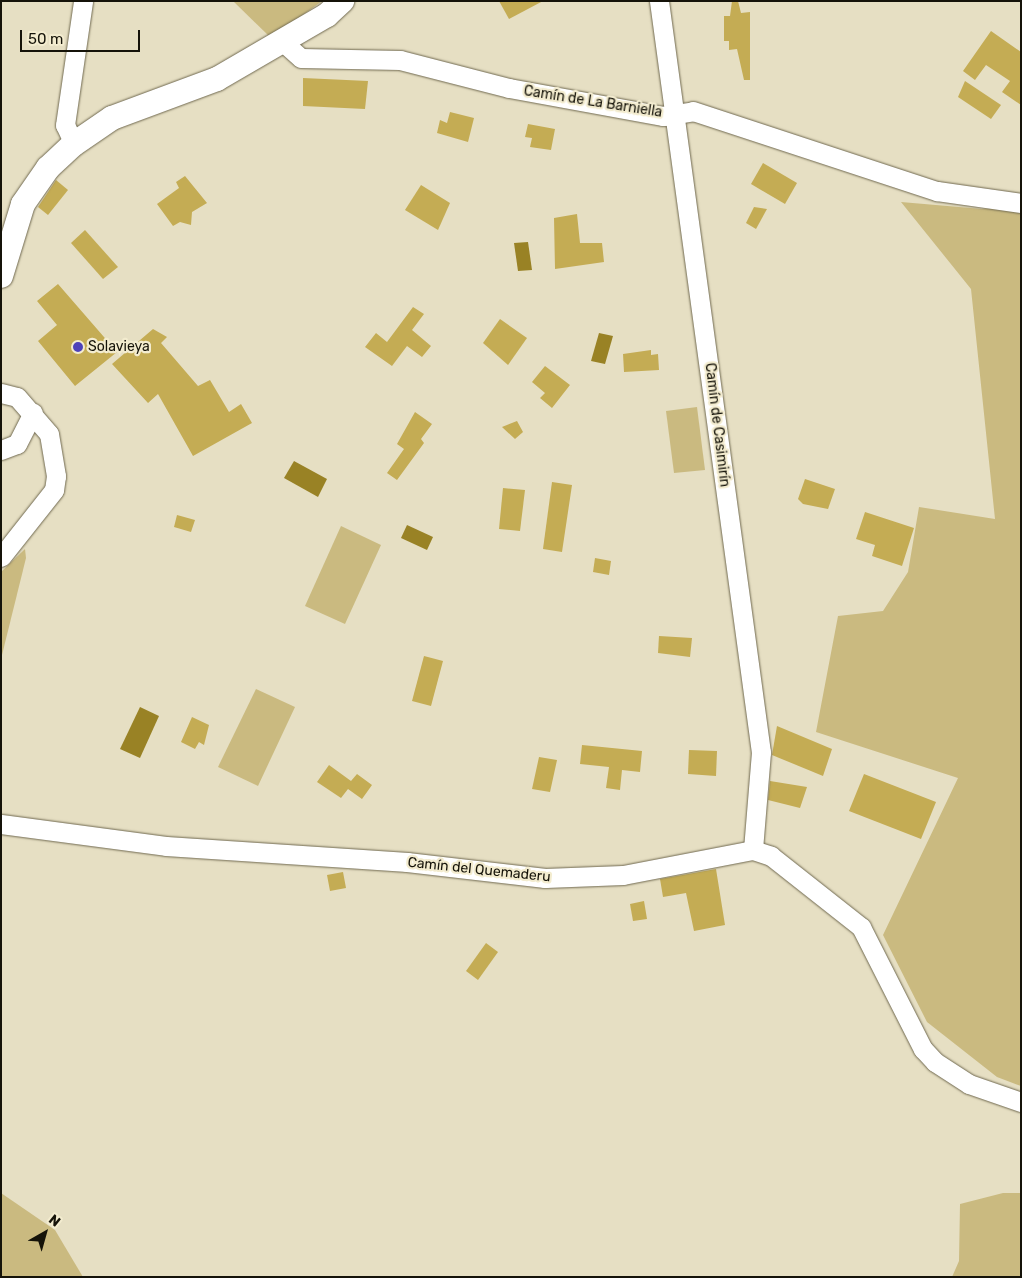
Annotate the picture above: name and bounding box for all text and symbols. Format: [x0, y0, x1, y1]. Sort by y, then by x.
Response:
scale bar [22, 20, 142, 52]
text: 50 m [28, 30, 63, 48]
street label: Camín de La Barniella [523, 83, 663, 121]
place label: Solavieya [88, 339, 150, 355]
marker: Solavieya [72, 341, 84, 353]
street label: Camín de Casimirín [701, 362, 733, 488]
street label: Camín del Quemaderu [407, 854, 551, 886]
north arrow [20, 1208, 70, 1258]
text: N [45, 1211, 64, 1231]

